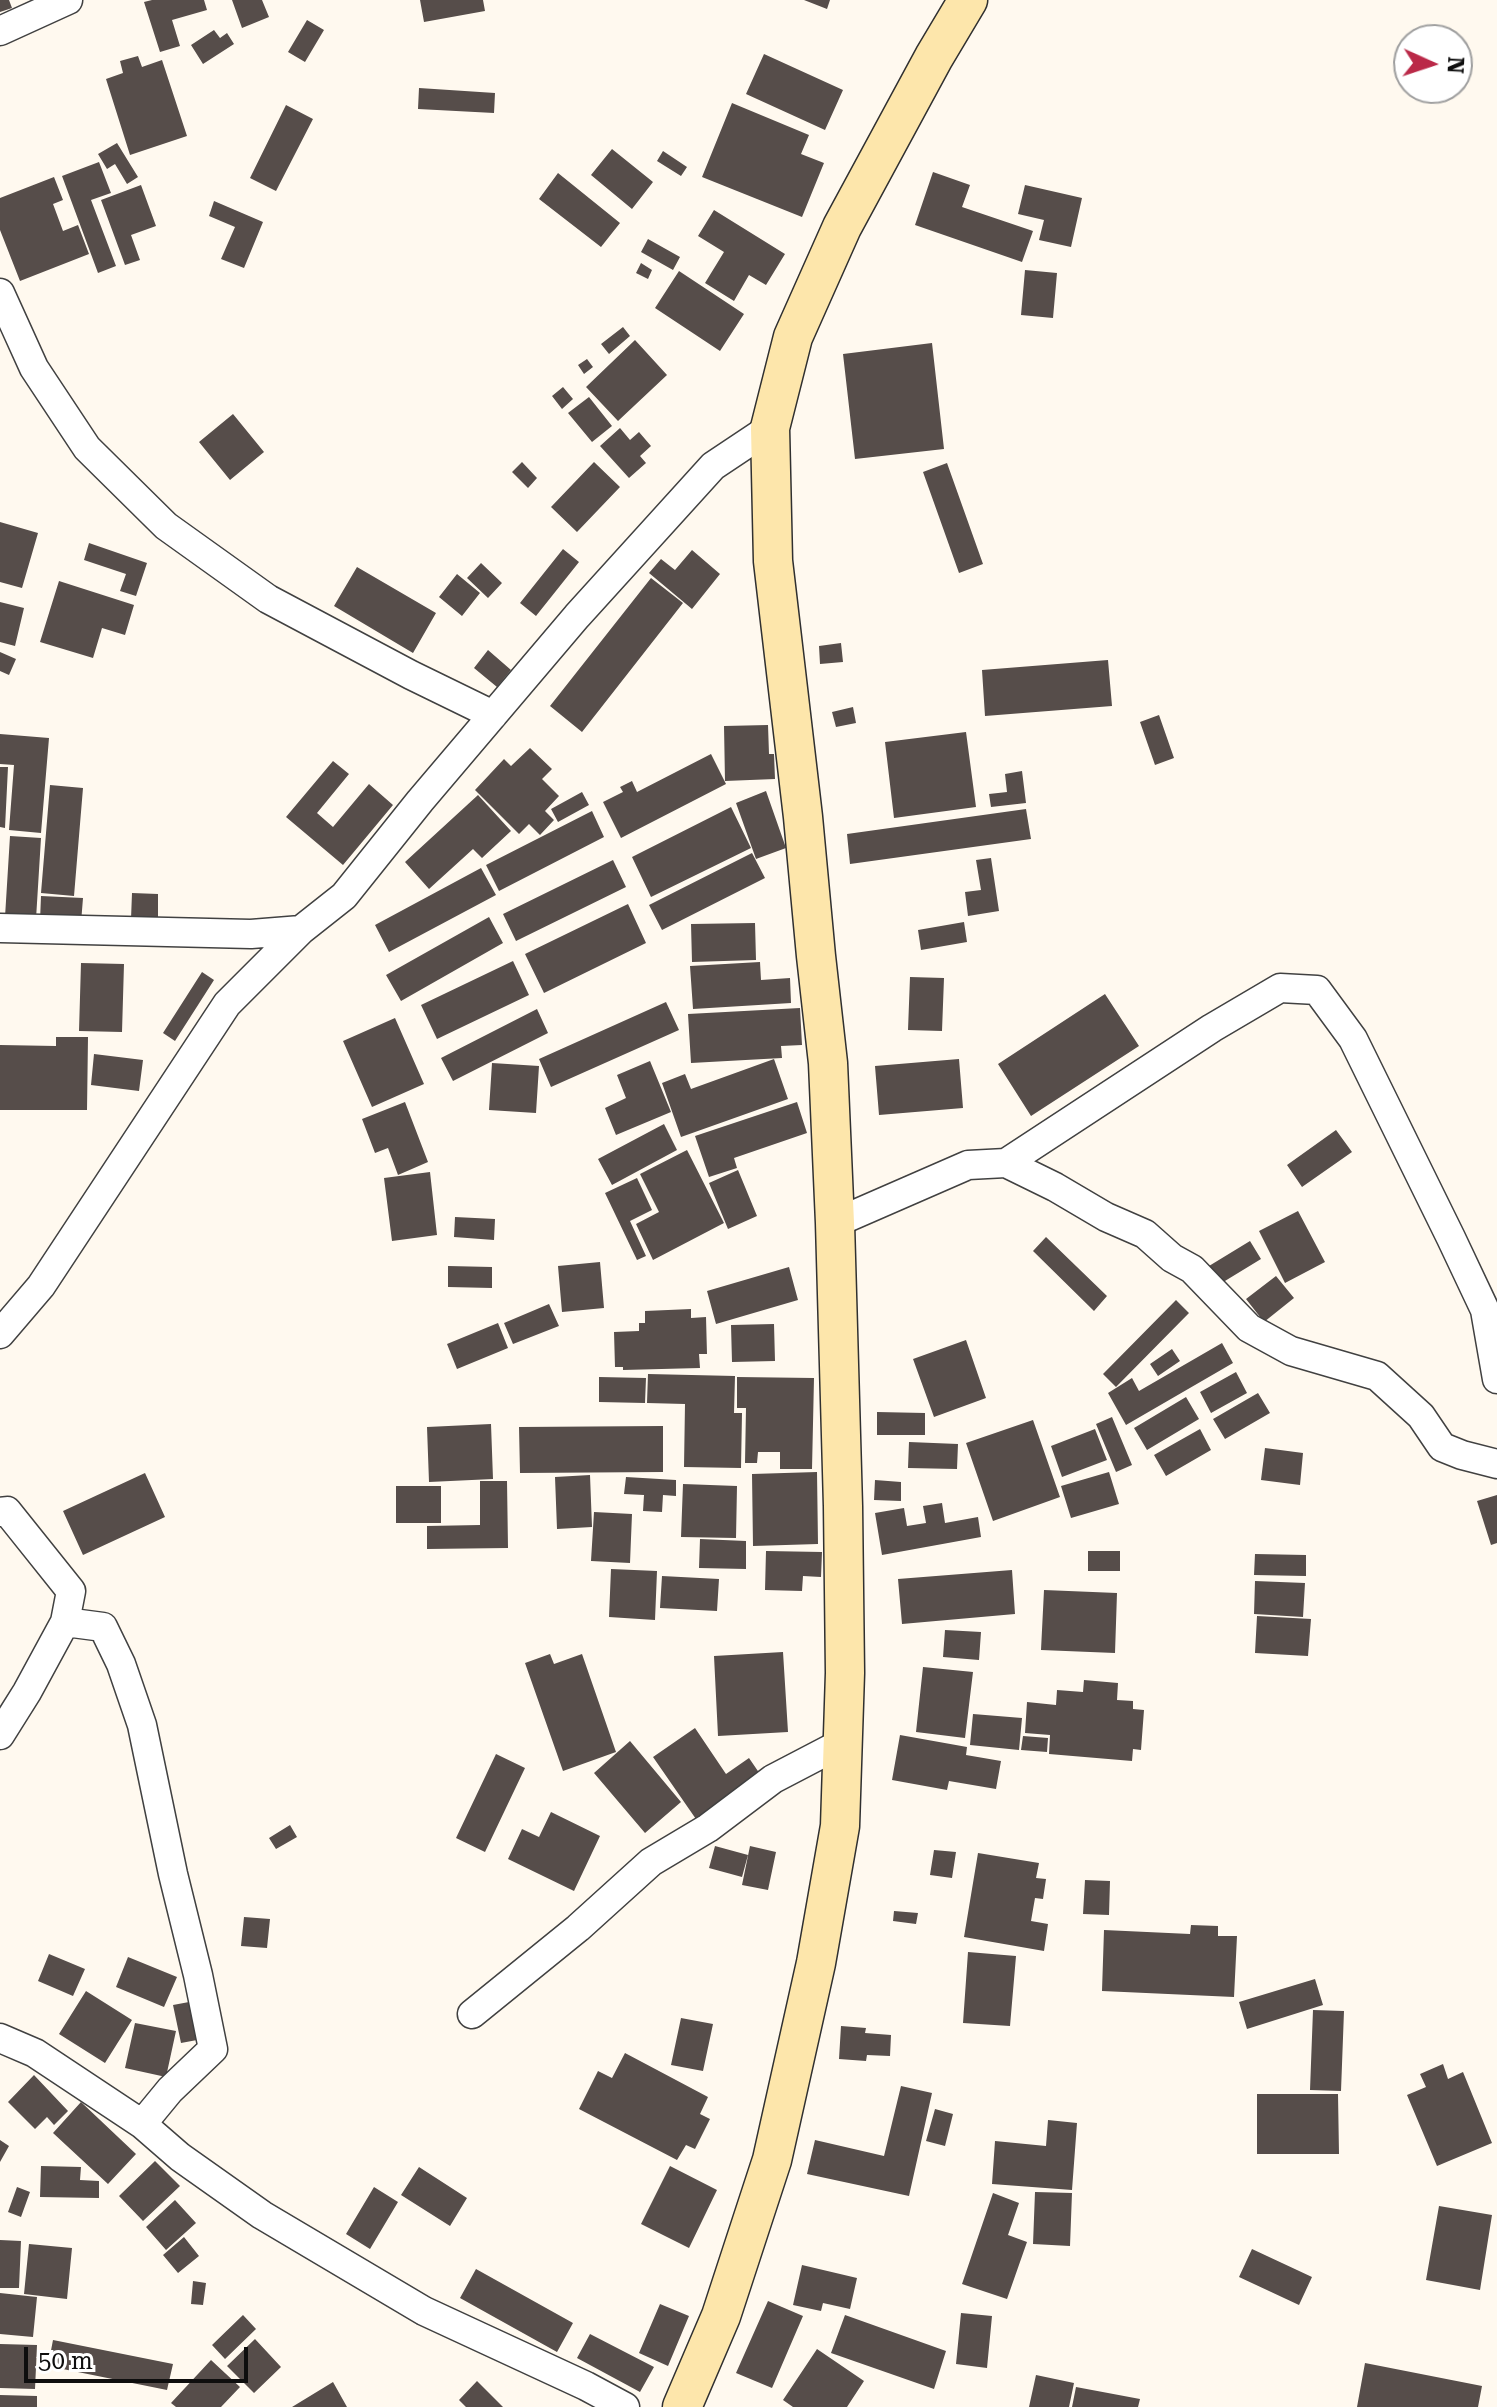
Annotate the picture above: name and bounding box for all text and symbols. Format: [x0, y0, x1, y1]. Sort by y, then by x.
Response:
north arrow [1393, 24, 1473, 104]
text: N [1443, 56, 1468, 74]
scale bar [28, 2331, 252, 2381]
text: 50 m [38, 2347, 93, 2375]

